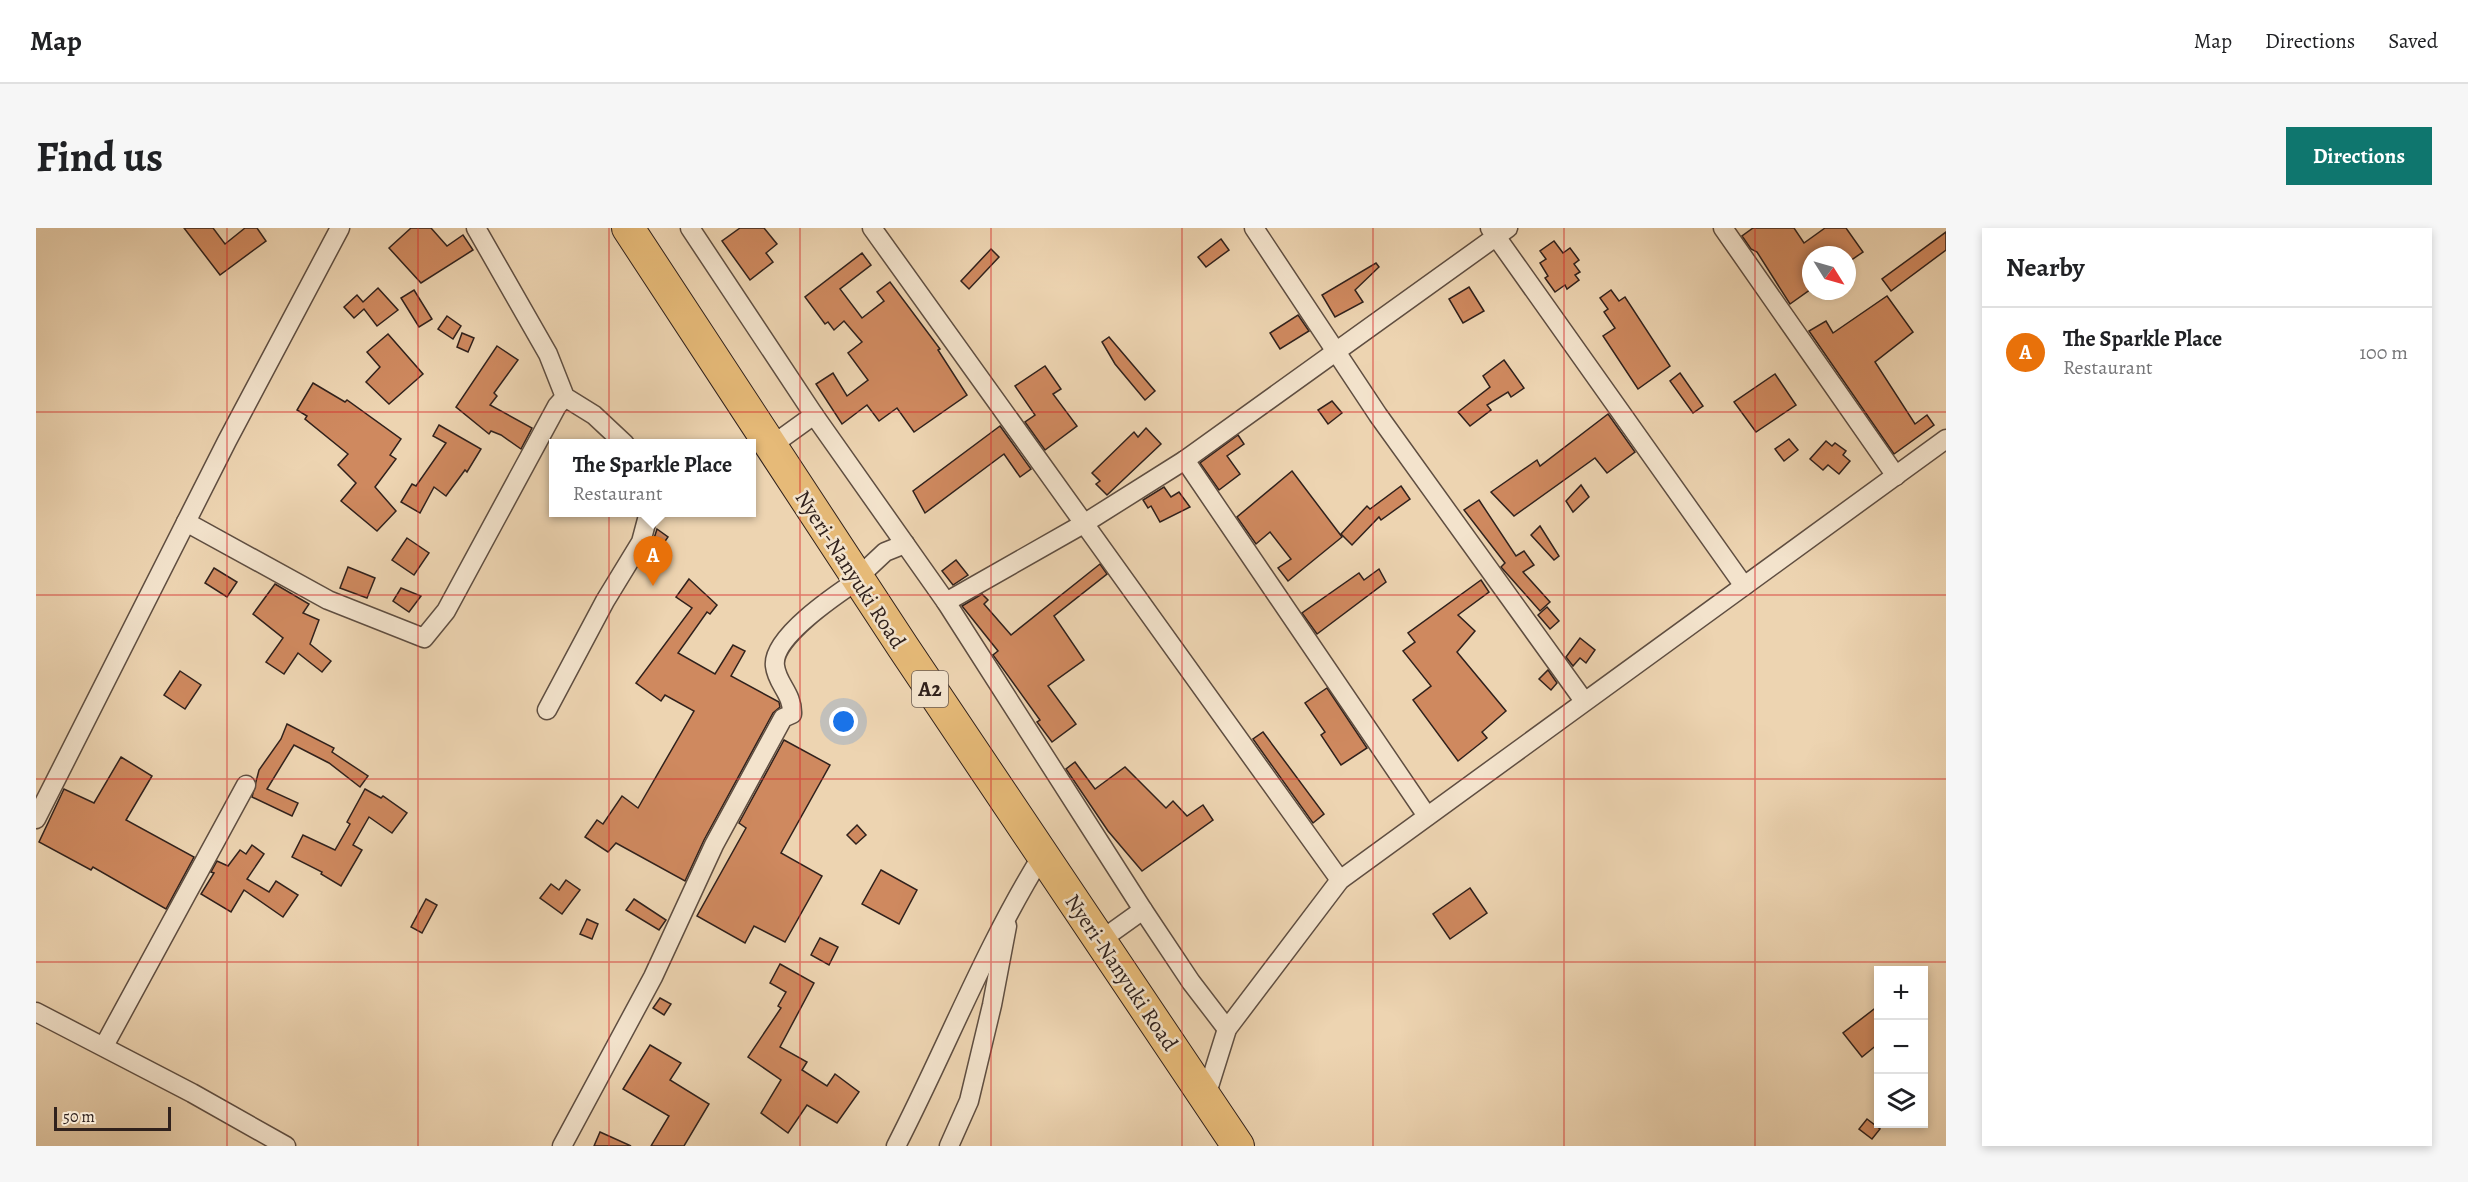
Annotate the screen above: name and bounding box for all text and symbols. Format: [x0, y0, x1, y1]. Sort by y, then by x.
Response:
text: Map [30, 22, 82, 60]
text: Map [2194, 27, 2232, 55]
text: Directions [2265, 27, 2355, 55]
text: Saved [2388, 27, 2438, 55]
button: Directions [2286, 127, 2432, 185]
text: Find us [36, 128, 163, 185]
north arrow [1802, 246, 1856, 300]
text: Nearby [2006, 250, 2085, 285]
text: The Sparkle Place [2063, 324, 2222, 354]
text: A [2019, 339, 2032, 366]
text: 100 m [2359, 339, 2408, 366]
text: Restaurant [2063, 354, 2153, 381]
popup [549, 439, 756, 517]
text: The Sparkle Place [573, 450, 732, 480]
text: Restaurant [573, 480, 663, 507]
street label: Nyeri-Nanyuki Road [788, 485, 913, 655]
pin: A [634, 536, 672, 586]
road number: A2 [912, 671, 948, 707]
your location [829, 707, 858, 736]
street label: Nyeri-Nanyuki Road [1058, 888, 1185, 1057]
map controls [1874, 966, 1928, 1128]
button: + [1874, 966, 1928, 1020]
button: − [1874, 1020, 1928, 1074]
button: layers [1874, 1074, 1928, 1128]
scale bar [54, 1104, 171, 1132]
text: 50 m [63, 1106, 95, 1128]

